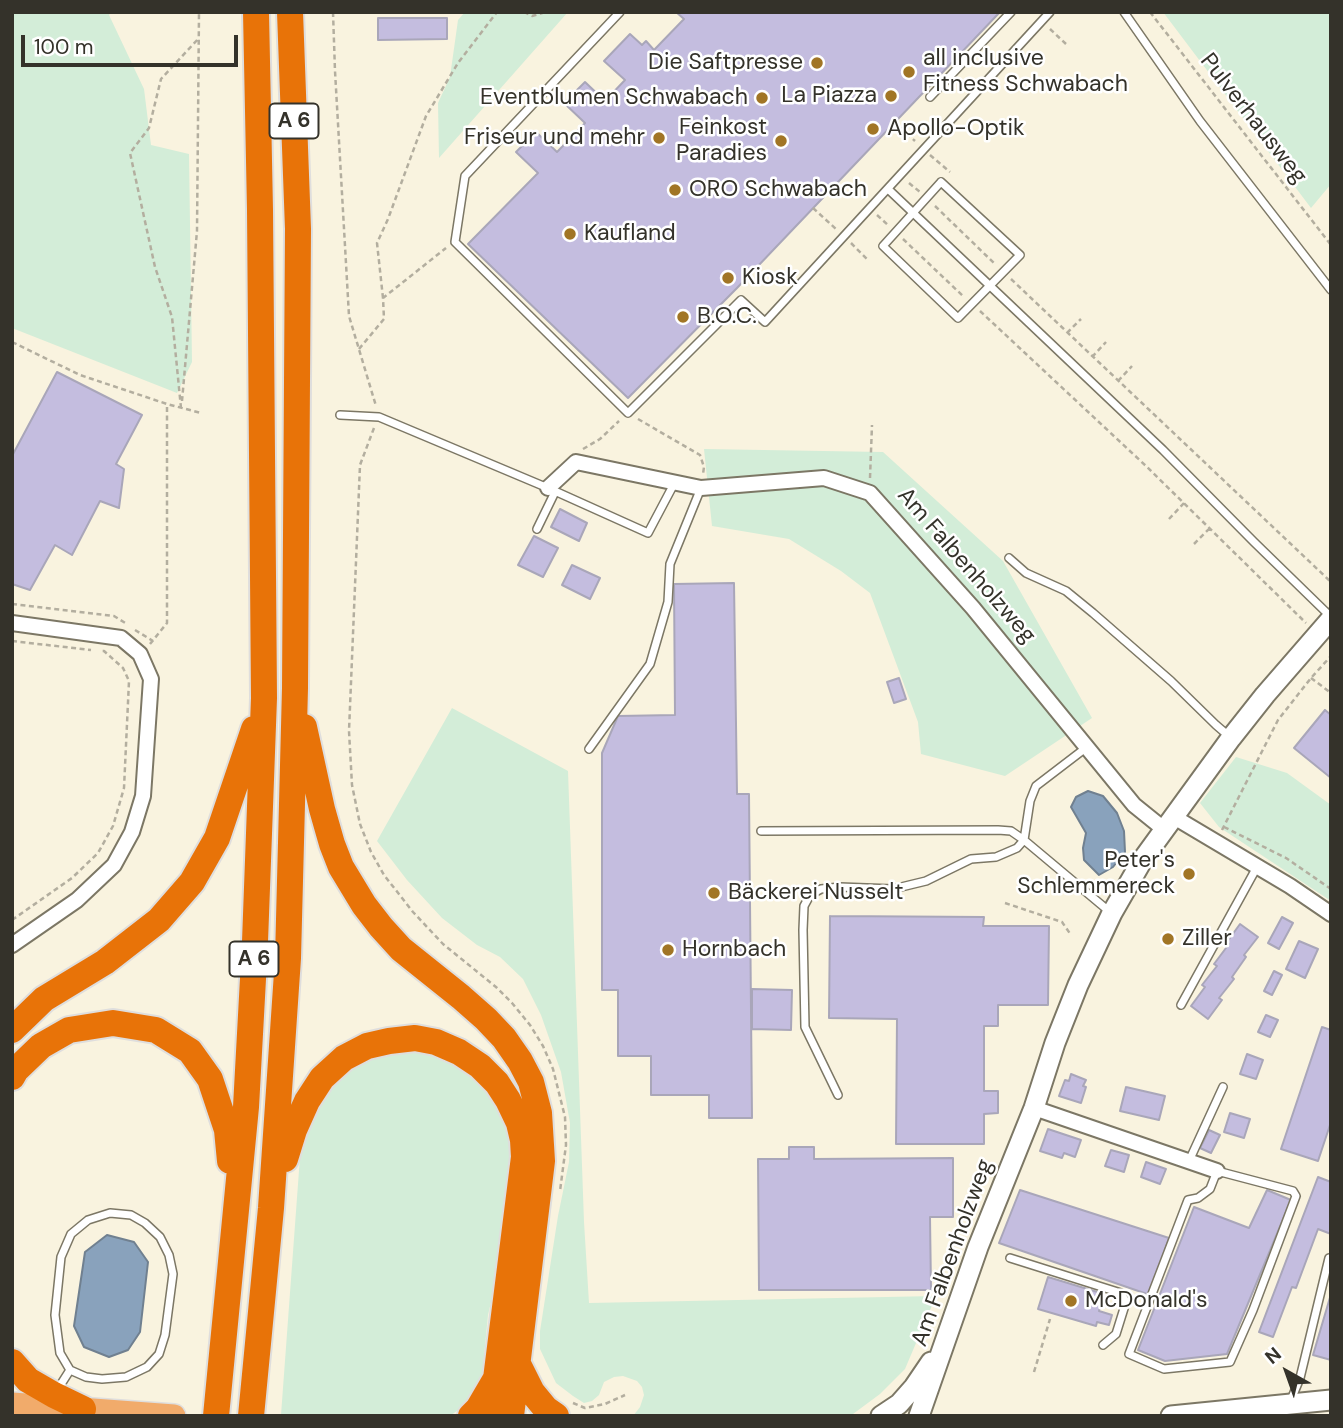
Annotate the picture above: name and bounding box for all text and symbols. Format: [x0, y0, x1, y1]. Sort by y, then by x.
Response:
scale bar [24, 21, 242, 65]
text: 100 m [34, 33, 94, 61]
place label: all inclusive Fitness Schwabach [923, 45, 1128, 99]
street label: Pulverhausweg [1194, 48, 1312, 190]
place label: Die Saftpresse [648, 49, 803, 77]
marker: Die Saftpresse [809, 55, 825, 71]
marker: all inclusive Fitness Schwabach [901, 64, 917, 80]
place label: La Piazza [781, 82, 877, 110]
place label: Eventblumen Schwabach [480, 84, 748, 112]
marker: La Piazza [883, 88, 899, 104]
marker: Eventblumen Schwabach [754, 90, 770, 106]
road number: A 6 [270, 104, 318, 138]
place label: Feinkost Paradies [676, 114, 767, 168]
place label: Apollo-Optik [887, 115, 1025, 143]
marker: Apollo-Optik [865, 121, 881, 137]
place label: Friseur und mehr [464, 124, 645, 152]
marker: Friseur und mehr [651, 130, 667, 146]
marker: Feinkost Paradies [773, 133, 789, 149]
place label: ORO Schwabach [689, 176, 867, 204]
marker: ORO Schwabach [667, 182, 683, 198]
place label: Kaufland [584, 220, 676, 248]
marker: Kaufland [562, 226, 578, 242]
place label: Kiosk [742, 264, 798, 292]
marker: Kiosk [720, 270, 736, 286]
place label: B.O.C. [697, 303, 757, 331]
marker: B.O.C. [675, 309, 691, 325]
street label: Am Falbenholzweg [891, 483, 1041, 649]
place label: Peter's Schlemmereck [1017, 847, 1175, 901]
marker: Peter's Schlemmereck [1181, 866, 1197, 882]
place label: Bäckerei Nusselt [728, 879, 904, 907]
marker: Bäckerei Nusselt [706, 885, 722, 901]
place label: Ziller [1182, 925, 1232, 953]
marker: Ziller [1160, 931, 1176, 947]
place label: Hornbach [682, 936, 786, 964]
road number: A 6 [230, 942, 278, 976]
marker: Hornbach [660, 942, 676, 958]
street label: Am Falbenholzweg [906, 1156, 1000, 1350]
place label: McDonald's [1085, 1287, 1207, 1315]
marker: McDonald's [1063, 1293, 1079, 1309]
north arrow [1252, 1337, 1322, 1407]
text: N [1260, 1342, 1287, 1370]

